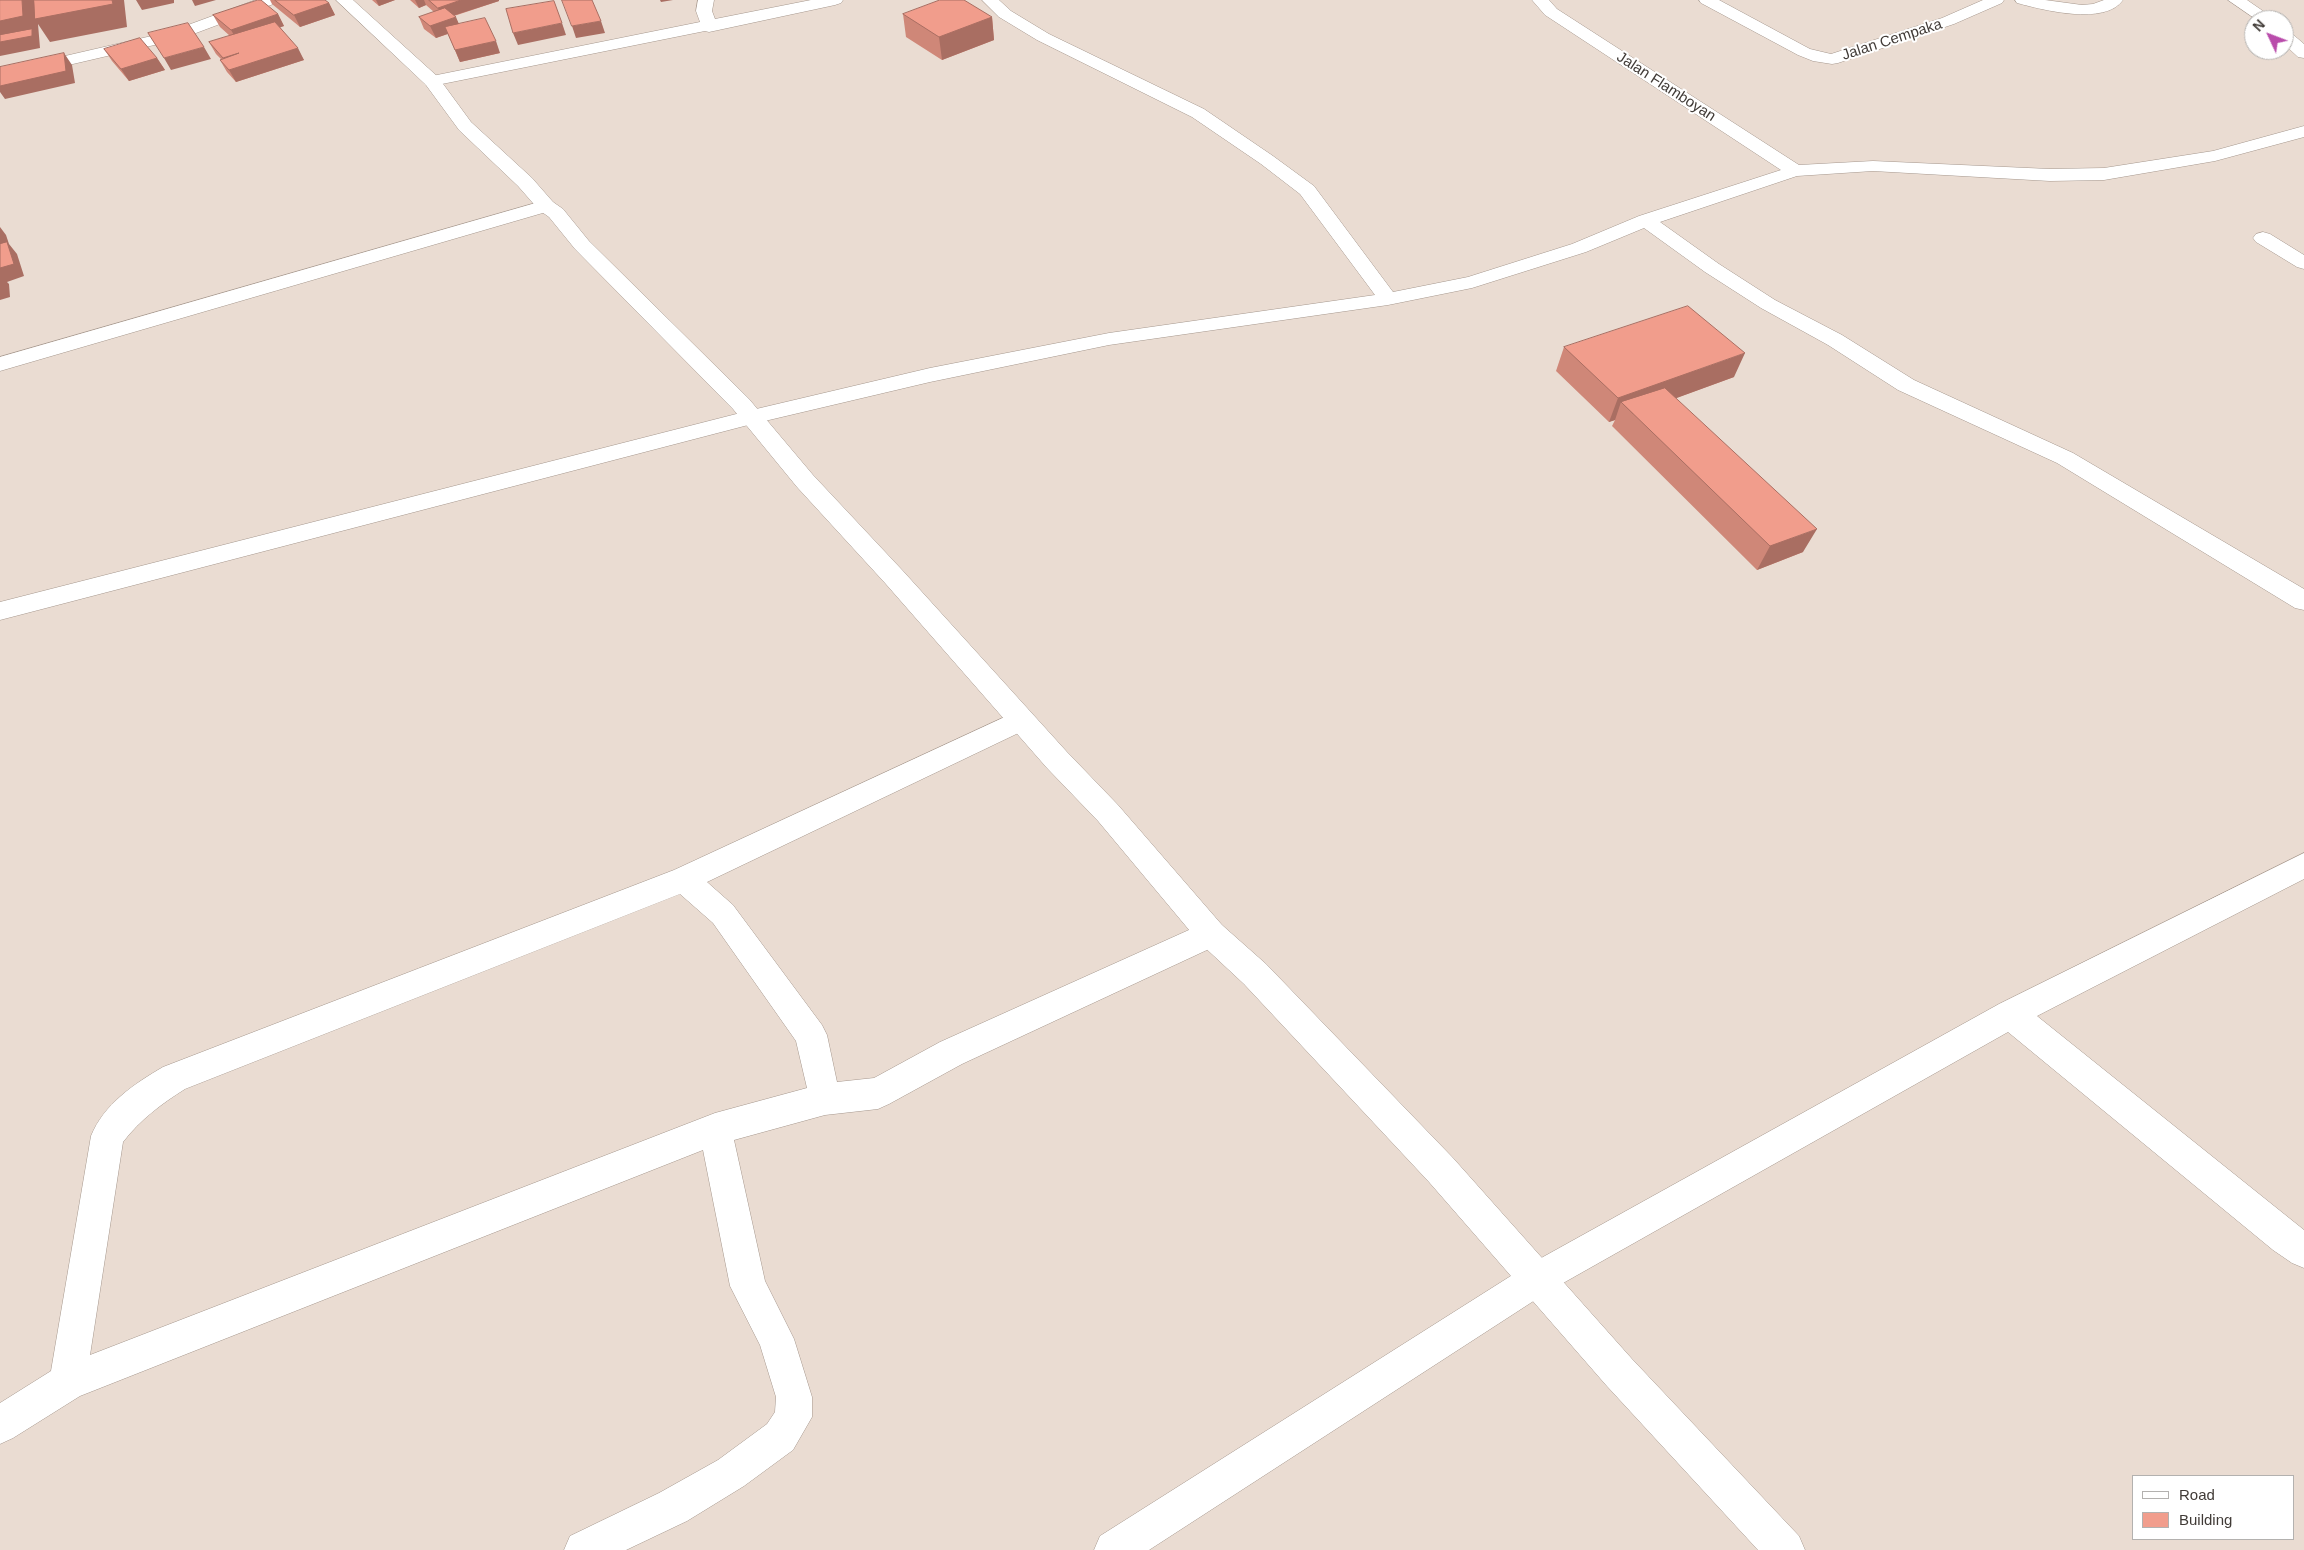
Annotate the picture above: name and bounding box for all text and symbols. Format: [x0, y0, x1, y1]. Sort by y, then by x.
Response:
north arrow [2244, 10, 2294, 60]
street label: Jalan Cempaka [1840, 15, 1944, 65]
text: N [2249, 16, 2268, 35]
street label: Jalan Flamboyan [1613, 48, 1719, 126]
legend [2132, 1475, 2294, 1540]
text: Road [2179, 1486, 2215, 1503]
text: Building [2179, 1511, 2232, 1528]

